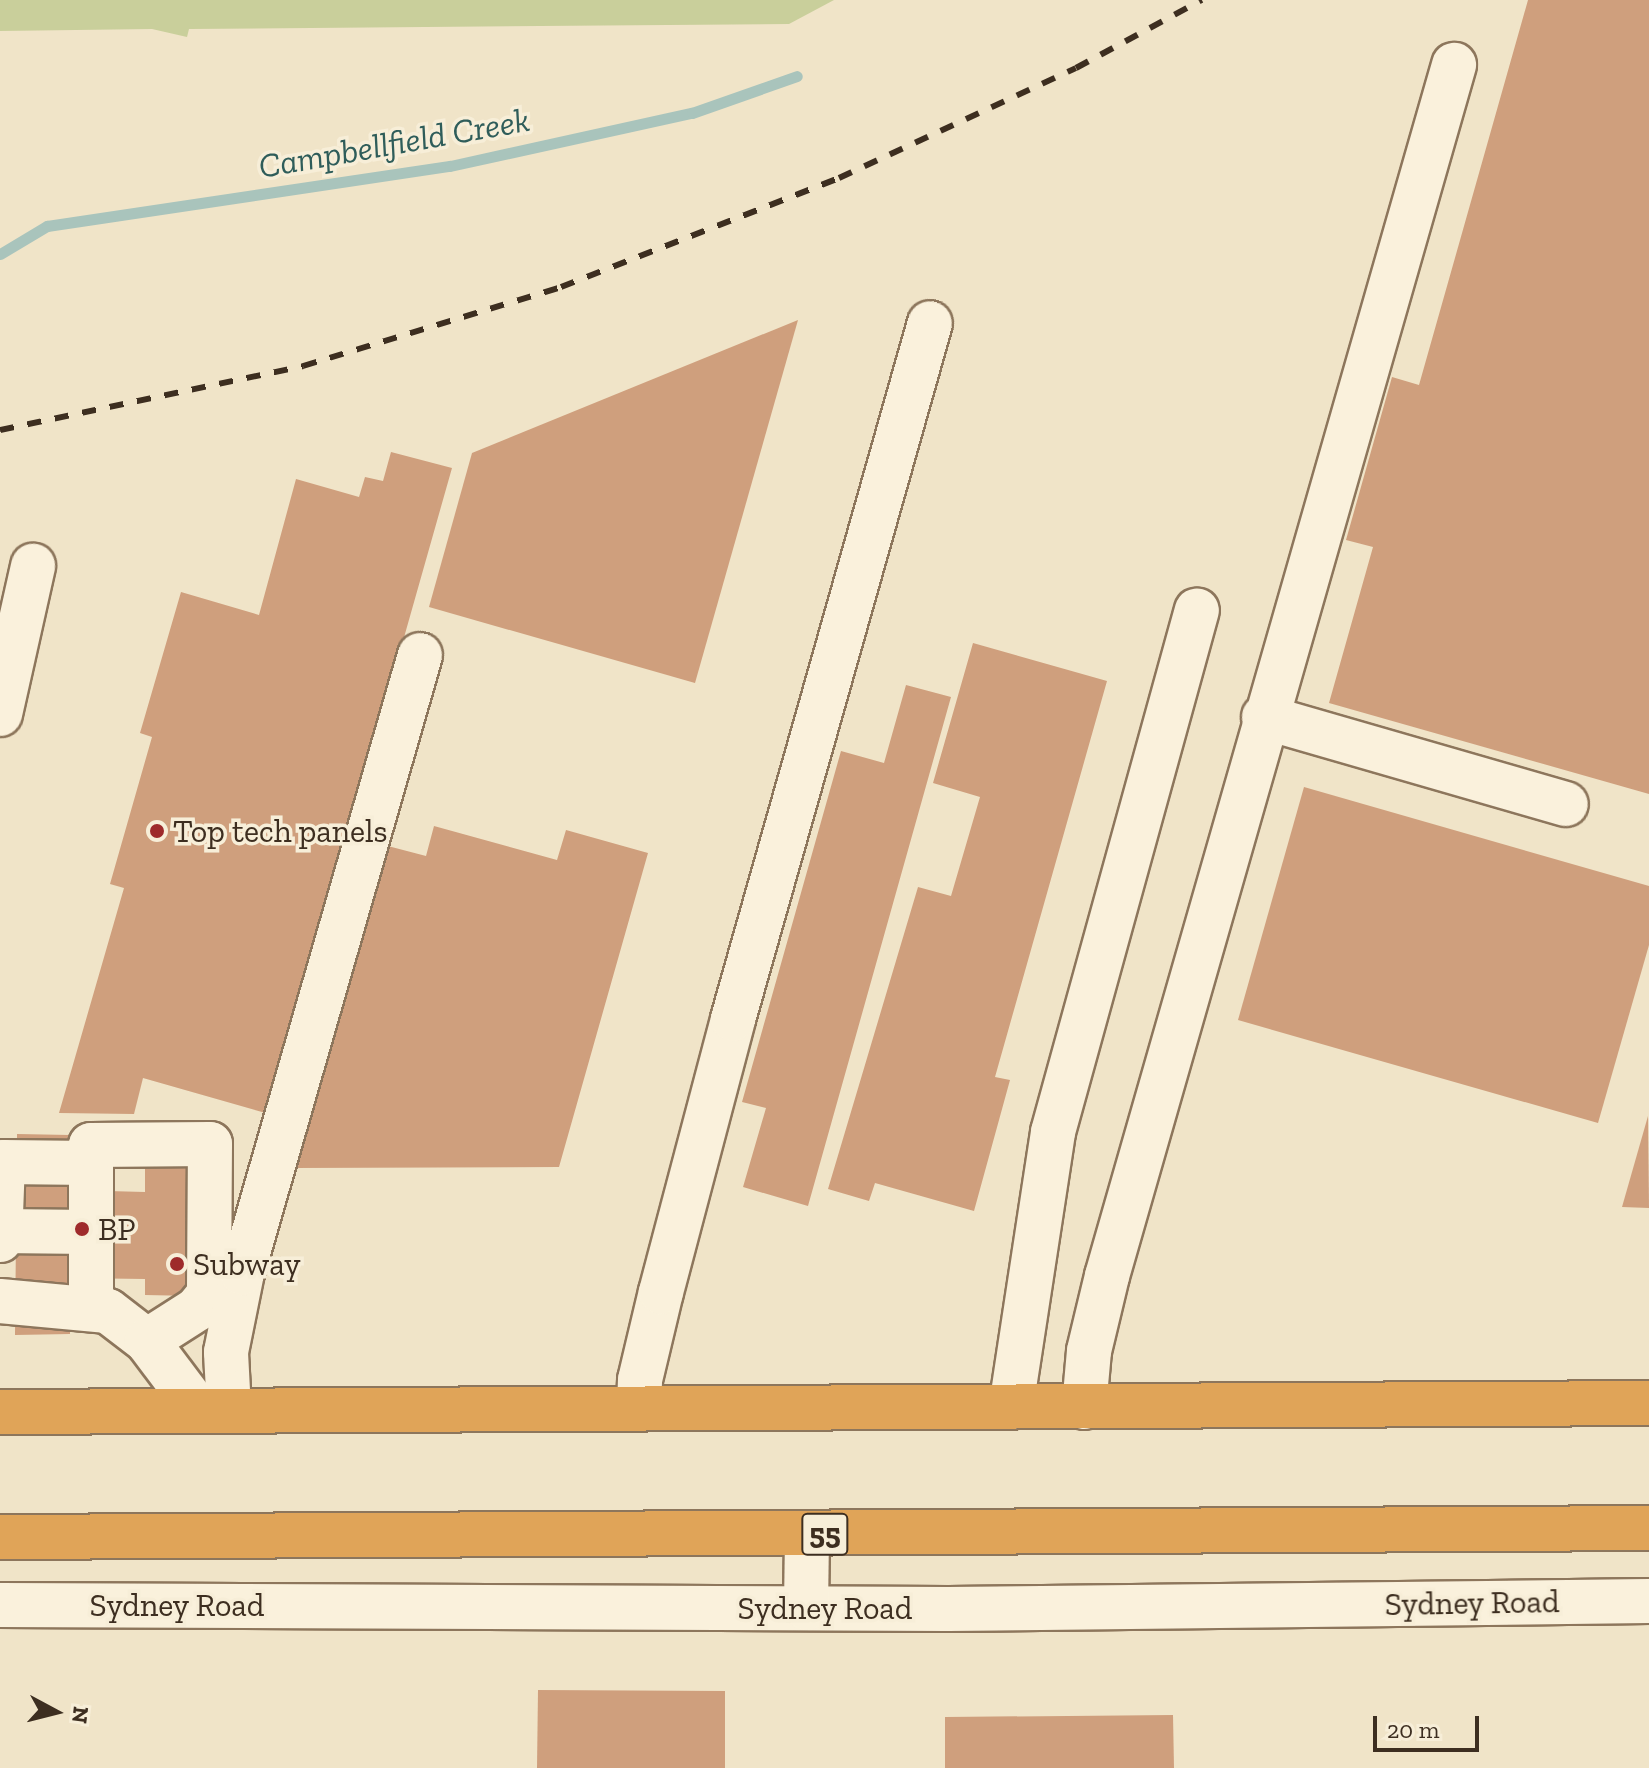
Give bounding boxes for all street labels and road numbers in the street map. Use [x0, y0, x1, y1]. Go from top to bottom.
road number: 55 [801, 1508, 849, 1560]
street label: Sydney Road [1384, 1582, 1560, 1624]
street label: Sydney Road [89, 1586, 265, 1624]
street label: Sydney Road [737, 1589, 913, 1627]

